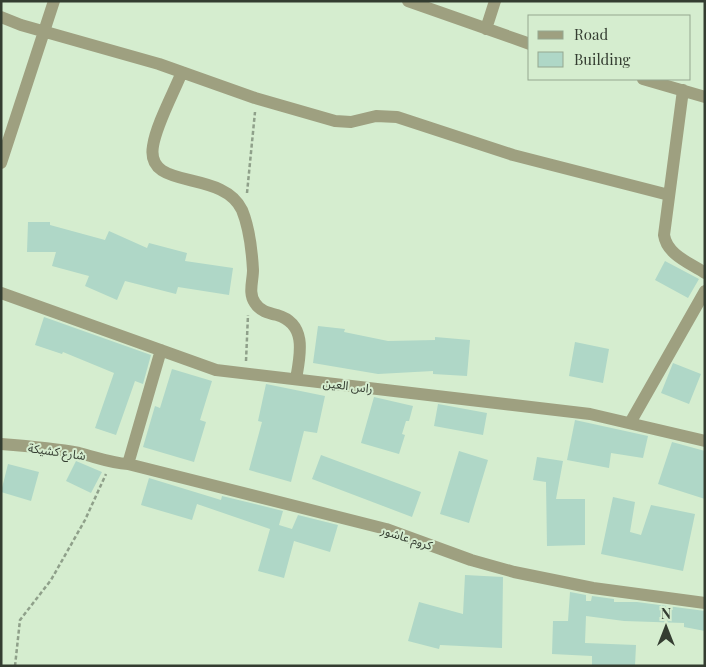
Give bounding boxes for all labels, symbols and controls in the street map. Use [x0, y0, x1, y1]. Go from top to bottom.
legend [528, 15, 691, 80]
text: Road [574, 24, 608, 44]
text: Building [574, 49, 631, 69]
street label: راس العين [322, 374, 374, 396]
street label: شارع كشيكة [27, 439, 87, 465]
street label: كروم عاشور [378, 521, 436, 555]
north arrow [641, 602, 691, 652]
text: N [661, 604, 671, 623]

